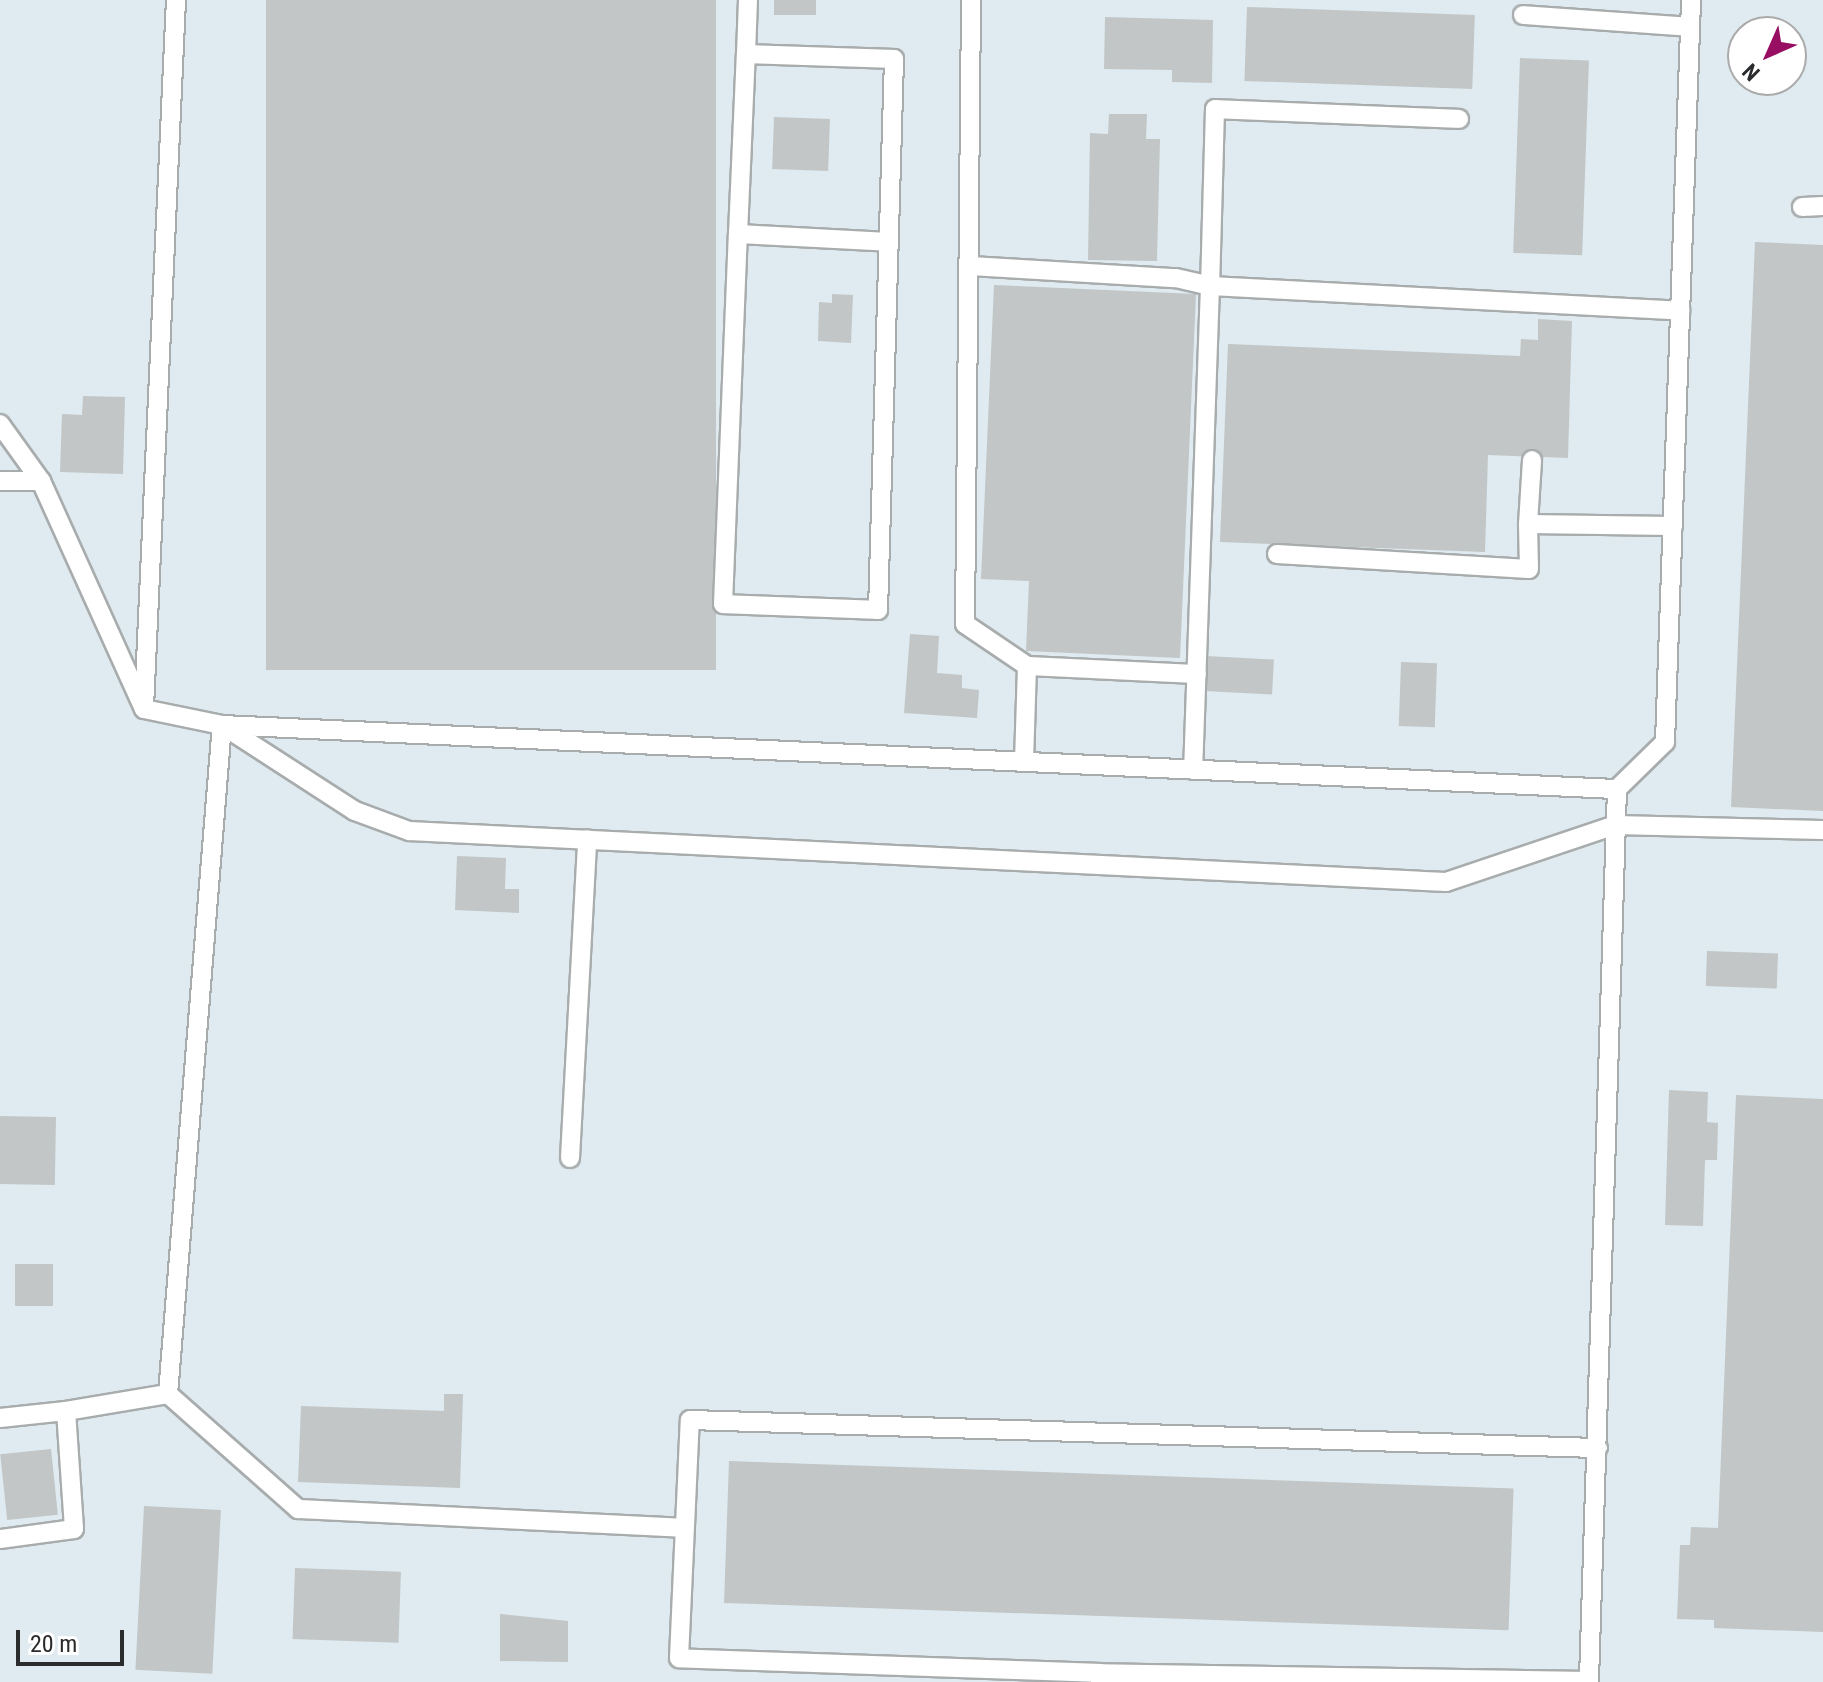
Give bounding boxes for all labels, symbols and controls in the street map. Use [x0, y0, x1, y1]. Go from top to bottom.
north arrow [1727, 16, 1807, 96]
text: N [1737, 58, 1765, 86]
scale bar [20, 1614, 128, 1664]
text: 20 m [30, 1630, 77, 1658]

